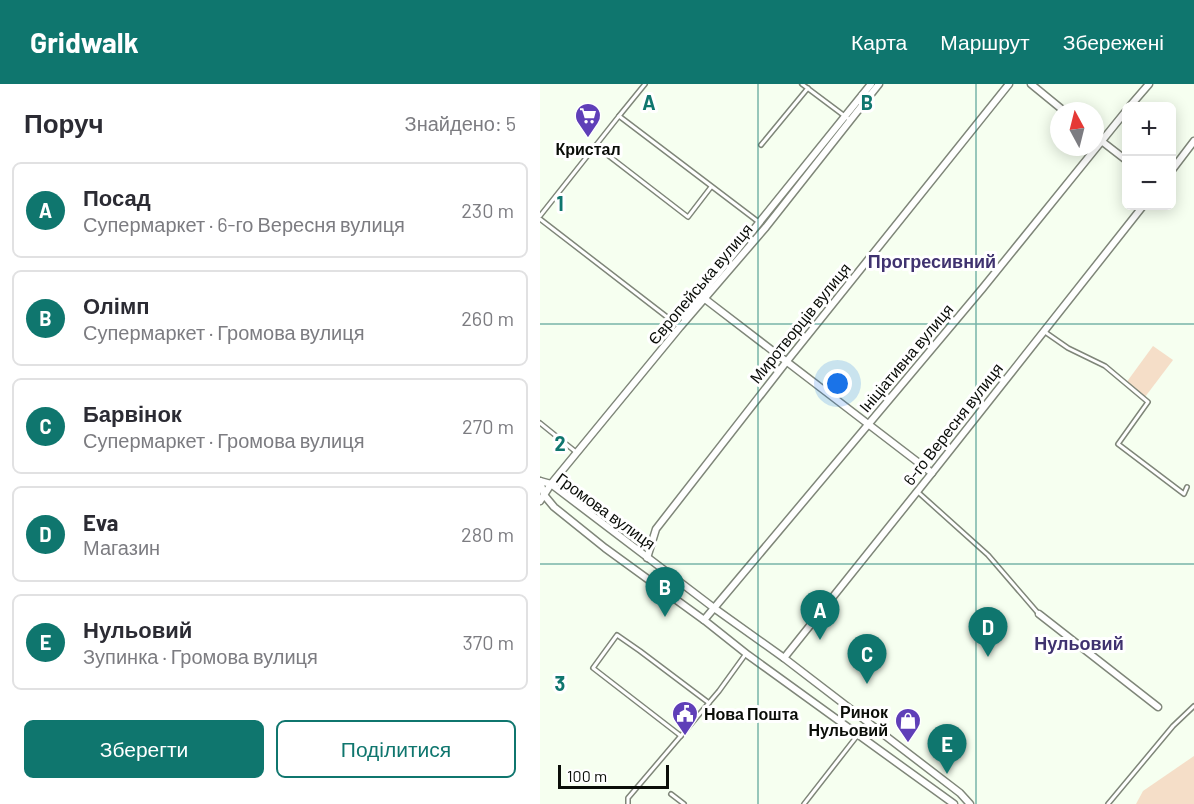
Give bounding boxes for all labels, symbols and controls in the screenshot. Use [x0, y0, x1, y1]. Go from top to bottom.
text: Gridwalk [30, 25, 139, 59]
text: Карта [851, 29, 907, 54]
text: Маршрут [940, 29, 1030, 54]
text: Збережені [1063, 29, 1164, 54]
text: A [642, 90, 656, 114]
text: B [861, 90, 873, 114]
supermarket icon: Кристал [573, 101, 603, 139]
north arrow [1050, 102, 1104, 156]
map controls [1122, 102, 1176, 210]
button: + [1122, 102, 1176, 156]
text: Поруч [24, 107, 104, 138]
text: Знайдено: 5 [405, 111, 516, 135]
place label: Кристал [555, 139, 621, 158]
button: − [1122, 156, 1176, 210]
text: Посад [83, 184, 151, 210]
text: 1 [556, 191, 564, 215]
text: A [39, 198, 52, 222]
text: 230 m [461, 198, 514, 222]
text: Супермаркет · 6-го Вересня вулиця [83, 212, 405, 236]
street label: Європейська вулиця [643, 219, 756, 348]
district label: Прогресивний [868, 250, 996, 272]
street label: Миротворців вулиця [745, 259, 854, 387]
text: Олімп [83, 292, 149, 318]
street label: Ініціативна вулиця [855, 300, 957, 416]
text: B [39, 306, 52, 330]
text: 260 m [461, 306, 514, 330]
text: Супермаркет · Громова вулиця [83, 320, 365, 344]
street label: 6-го Вересня вулиця [899, 359, 1006, 489]
your location [823, 369, 852, 398]
text: Барвінок [83, 400, 182, 426]
text: C [39, 414, 52, 438]
text: 270 m [462, 414, 514, 438]
text: Супермаркет · Громова вулиця [83, 428, 365, 452]
text: 2 [554, 431, 566, 455]
street label: Громова вулиця [553, 468, 660, 553]
text: Eva [83, 509, 118, 535]
text: D [39, 522, 52, 546]
text: 280 m [461, 522, 514, 546]
text: Магазин [83, 535, 160, 559]
pin: B [646, 568, 684, 617]
pin: A [800, 590, 840, 640]
pin: D [968, 608, 1008, 657]
text: Нульовий [83, 616, 192, 642]
text: E [40, 630, 51, 654]
text: 370 m [462, 630, 514, 654]
district label: Нульовий [1034, 632, 1124, 654]
pin: C [848, 634, 886, 684]
text: Зупинка · Громова вулиця [83, 644, 318, 668]
text: 3 [555, 671, 565, 695]
public building icon: Нова Пошта [670, 699, 700, 737]
place label: Ринок Нульовий [808, 702, 889, 739]
place label: Нова Пошта [704, 704, 798, 723]
shop icon: Ринок Нульовий [893, 706, 923, 744]
button: Зберегти [24, 720, 264, 778]
button: Поділитися [276, 720, 516, 778]
pin: E [928, 724, 966, 774]
scale bar [558, 762, 669, 790]
text: 100 m [567, 766, 607, 785]

